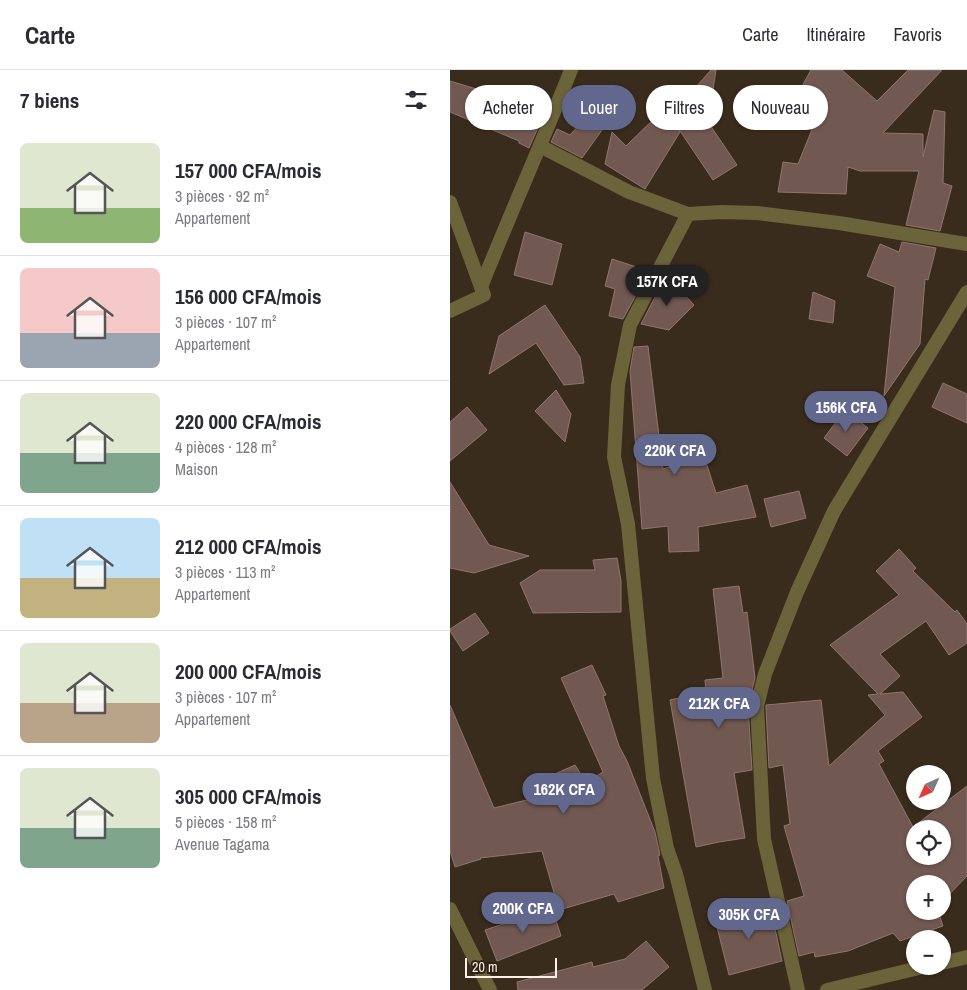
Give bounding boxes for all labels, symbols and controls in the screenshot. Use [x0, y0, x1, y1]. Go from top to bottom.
text: Carte [25, 19, 75, 51]
text: Carte [742, 22, 778, 47]
text: Itinéraire [806, 22, 866, 47]
text: Favoris [894, 22, 942, 47]
chip: Acheter [465, 85, 552, 130]
chip: Louer [562, 85, 636, 130]
chip: Filtres [646, 85, 723, 130]
chip: Nouveau [733, 85, 828, 130]
text: 7 biens [20, 86, 79, 115]
icon: filters [402, 86, 430, 114]
text: 157 000 CFA/mois [175, 156, 321, 185]
icon: home [60, 163, 120, 223]
text: 3 pièces · 92 m² [175, 185, 269, 207]
text: Appartement [175, 207, 250, 229]
pin: 157K CFA [615, 264, 719, 307]
text: 157K CFA [636, 270, 698, 292]
text: 156 000 CFA/mois [175, 282, 321, 311]
icon: home [60, 288, 120, 348]
text: 3 pièces · 107 m² [175, 311, 276, 333]
text: Appartement [175, 333, 250, 355]
pin: 156K CFA [794, 390, 898, 433]
text: 156K CFA [815, 396, 877, 418]
text: 220 000 CFA/mois [175, 407, 321, 436]
icon: home [60, 413, 120, 473]
pin: 220K CFA [623, 434, 727, 476]
text: 4 pièces · 128 m² [175, 436, 276, 458]
text: 220K CFA [644, 439, 706, 461]
text: Maison [175, 458, 218, 480]
text: 212 000 CFA/mois [175, 532, 321, 561]
icon: home [60, 538, 120, 598]
text: 3 pièces · 113 m² [175, 561, 275, 583]
text: Appartement [175, 583, 250, 605]
text: 200 000 CFA/mois [175, 657, 321, 686]
icon: home [60, 663, 120, 723]
text: 3 pièces · 107 m² [175, 686, 276, 708]
pin: 212K CFA [667, 686, 771, 729]
text: 212K CFA [688, 692, 750, 714]
text: Appartement [175, 708, 250, 730]
north arrow [906, 765, 951, 810]
map controls [906, 765, 951, 975]
pin: 162K CFA [512, 772, 616, 815]
text: 162K CFA [533, 778, 595, 800]
text: 305 000 CFA/mois [175, 782, 321, 811]
icon: home [60, 788, 120, 848]
text: 5 pièces · 158 m² [175, 811, 276, 833]
button: locate [906, 820, 951, 865]
text: Avenue Tagama [175, 833, 270, 855]
button: + [906, 875, 951, 920]
pin: 200K CFA [471, 892, 575, 934]
text: 200K CFA [492, 897, 554, 919]
pin: 305K CFA [697, 898, 801, 940]
text: 305K CFA [718, 903, 780, 925]
button: − [906, 930, 951, 975]
scale bar [465, 955, 558, 978]
text: 20 m [472, 958, 498, 976]

